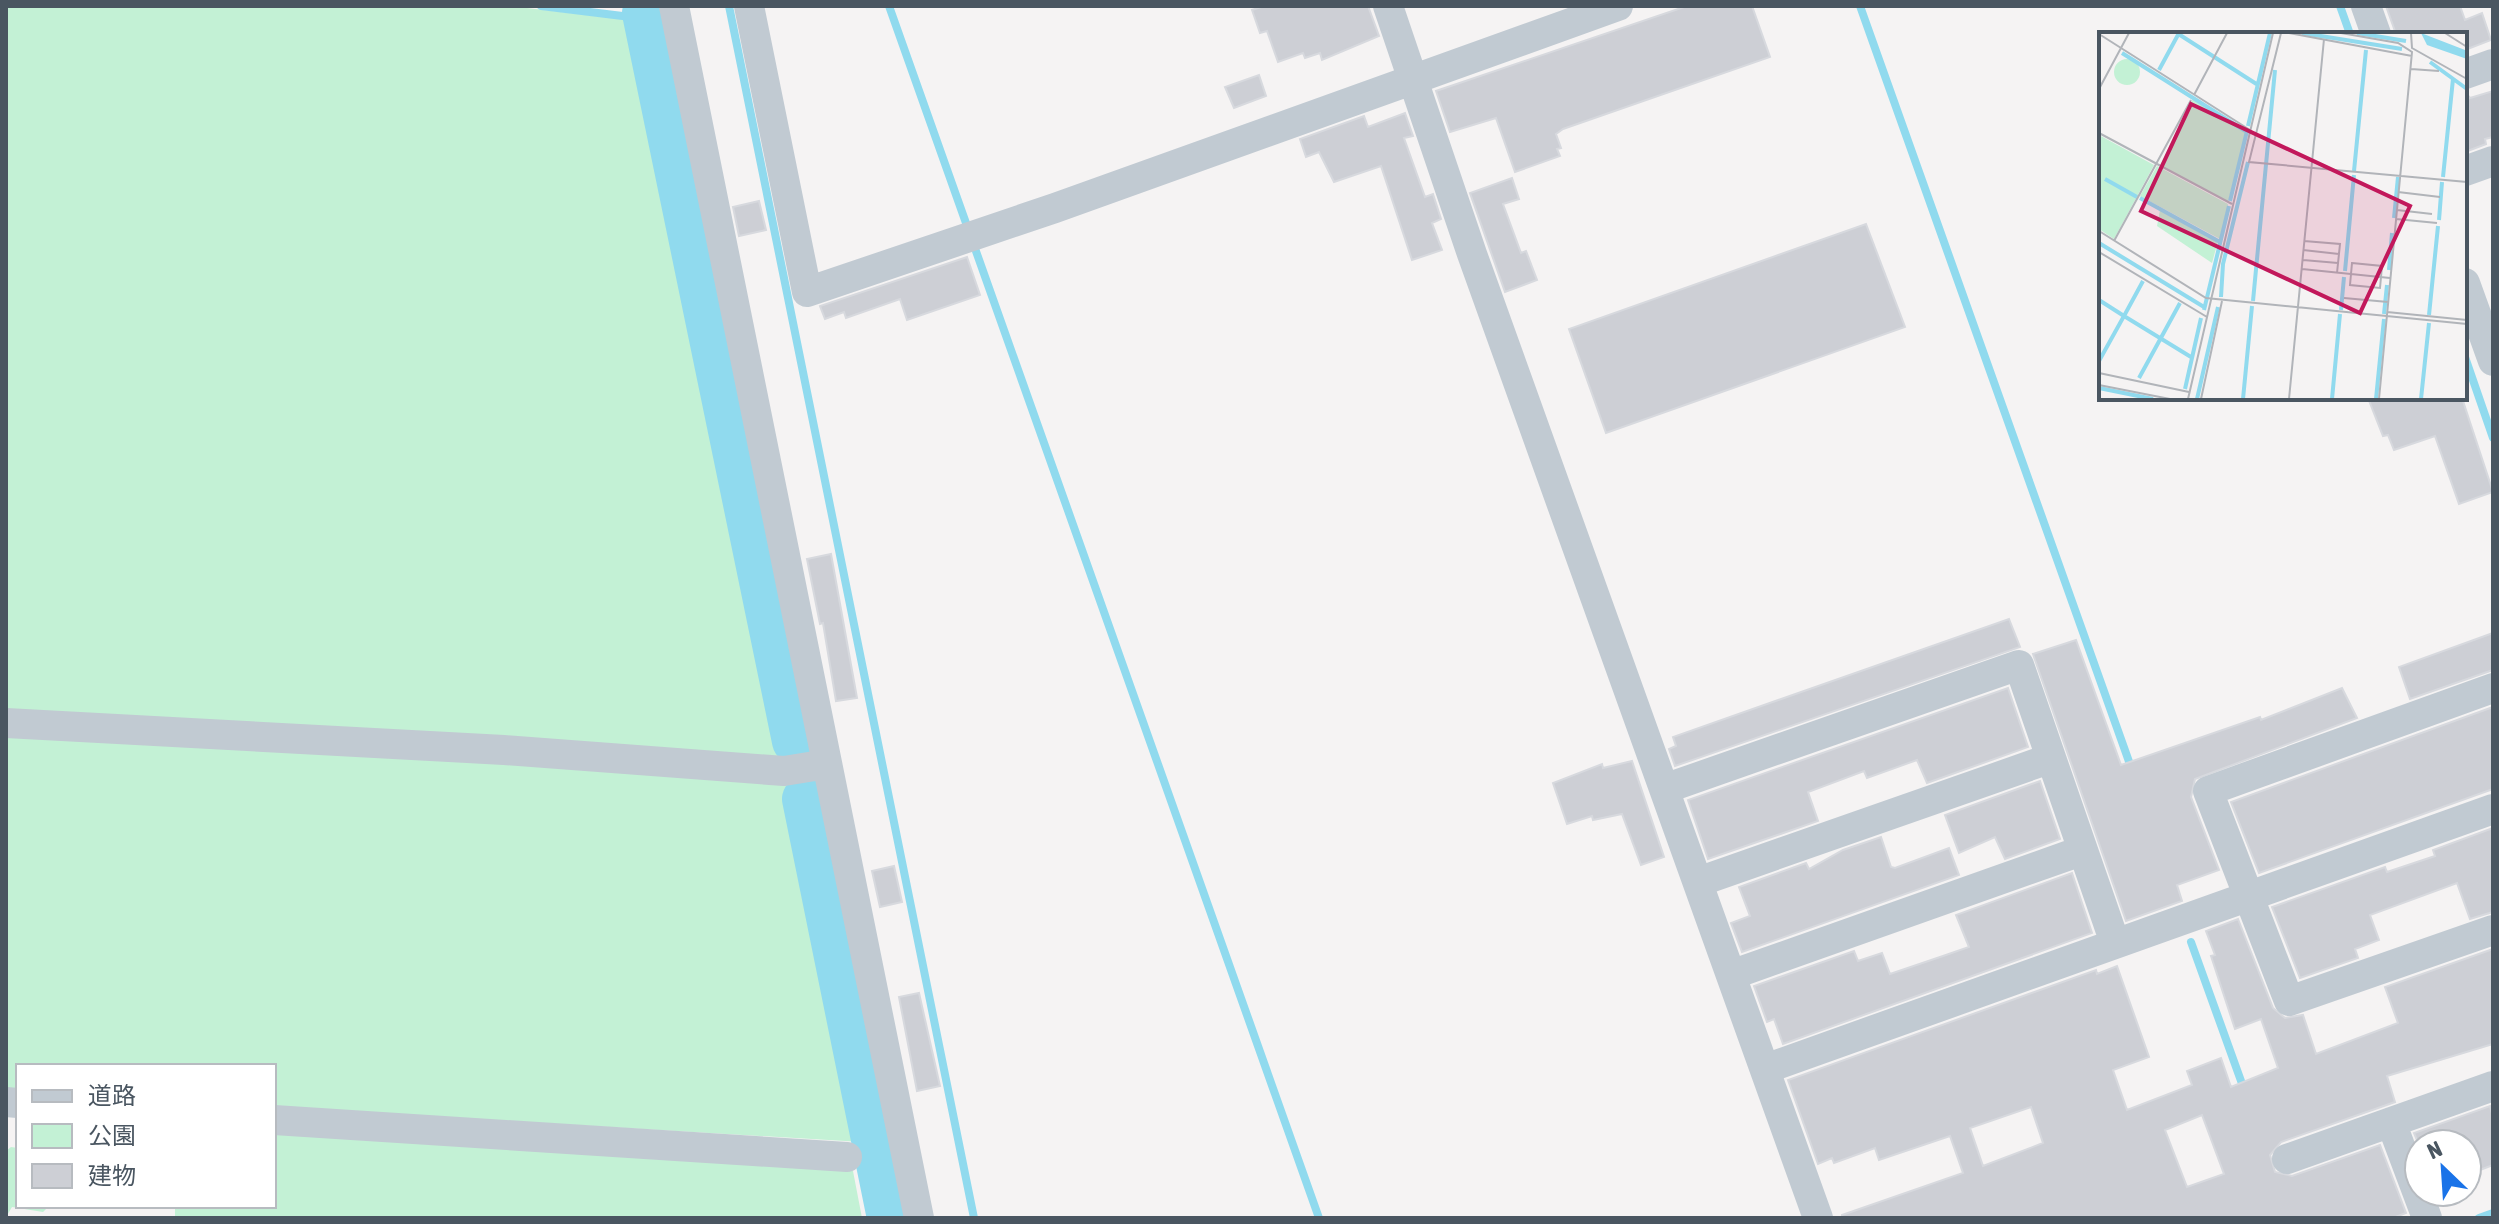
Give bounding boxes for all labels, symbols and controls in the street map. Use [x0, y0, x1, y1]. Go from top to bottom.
inset map [2099, 32, 2467, 400]
legend [16, 1064, 276, 1208]
text: 道路 [88, 1082, 136, 1109]
text: 公園 [88, 1122, 136, 1149]
north arrow [2403, 1128, 2483, 1208]
text: N [2423, 1135, 2446, 1164]
text: 建物 [88, 1162, 136, 1189]

